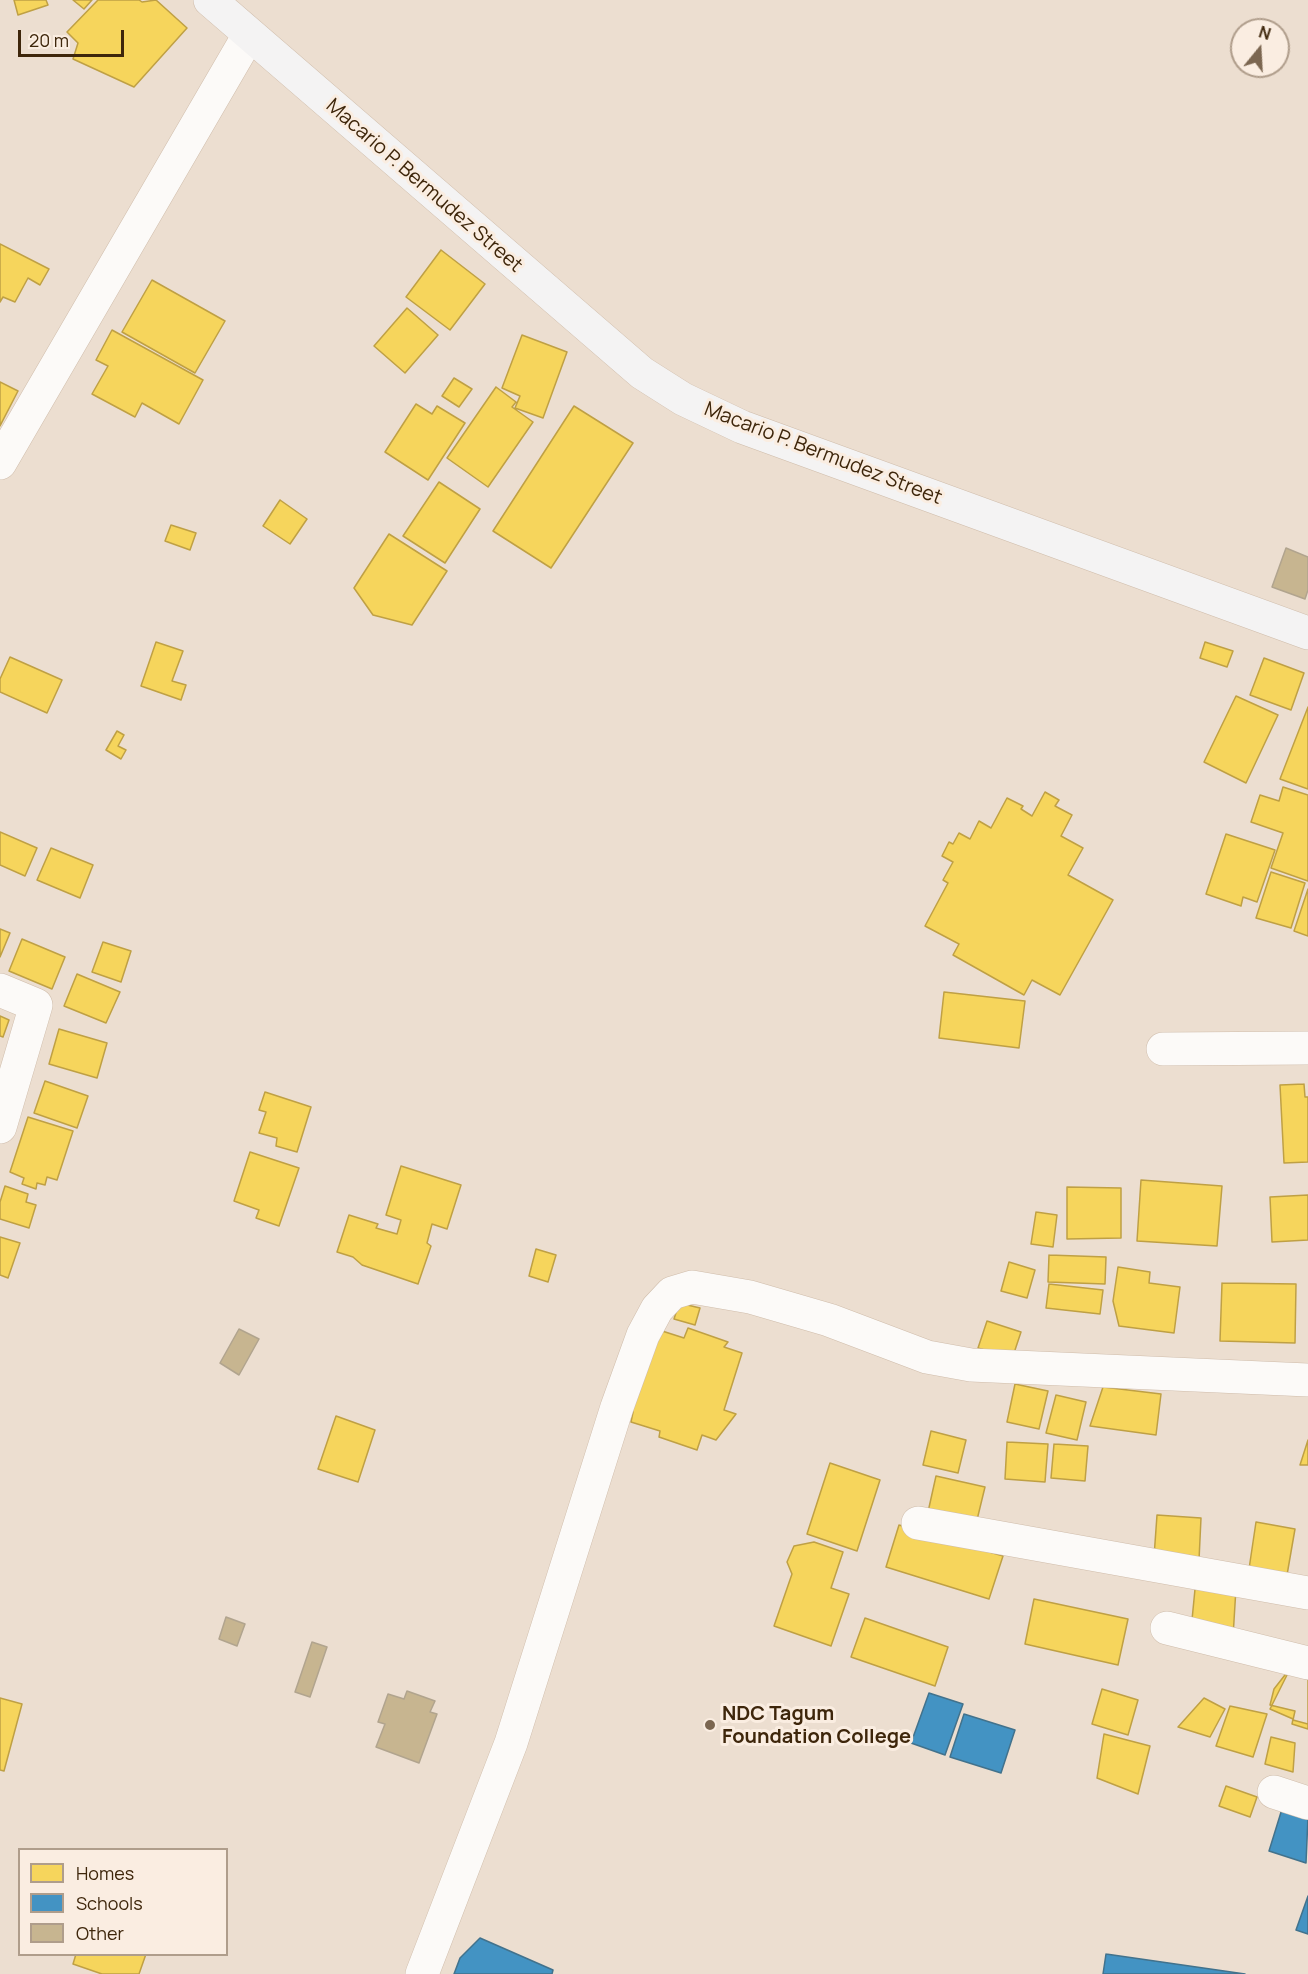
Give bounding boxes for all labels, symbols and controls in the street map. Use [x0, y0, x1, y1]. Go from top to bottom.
scale bar [21, 18, 128, 56]
north arrow [1230, 18, 1290, 78]
text: N [1256, 21, 1274, 45]
text: 20 m [29, 28, 69, 52]
street label: Macario P. Bermudez Street [321, 94, 527, 278]
street label: Macario P. Bermudez Street [701, 398, 945, 510]
place label: NDC Tagum Foundation College [722, 1702, 911, 1749]
marker: NDC Tagum Foundation College [703, 1718, 717, 1732]
legend [18, 1848, 228, 1956]
text: Homes [76, 1861, 134, 1885]
text: Schools [76, 1891, 143, 1915]
text: Other [76, 1921, 124, 1945]

